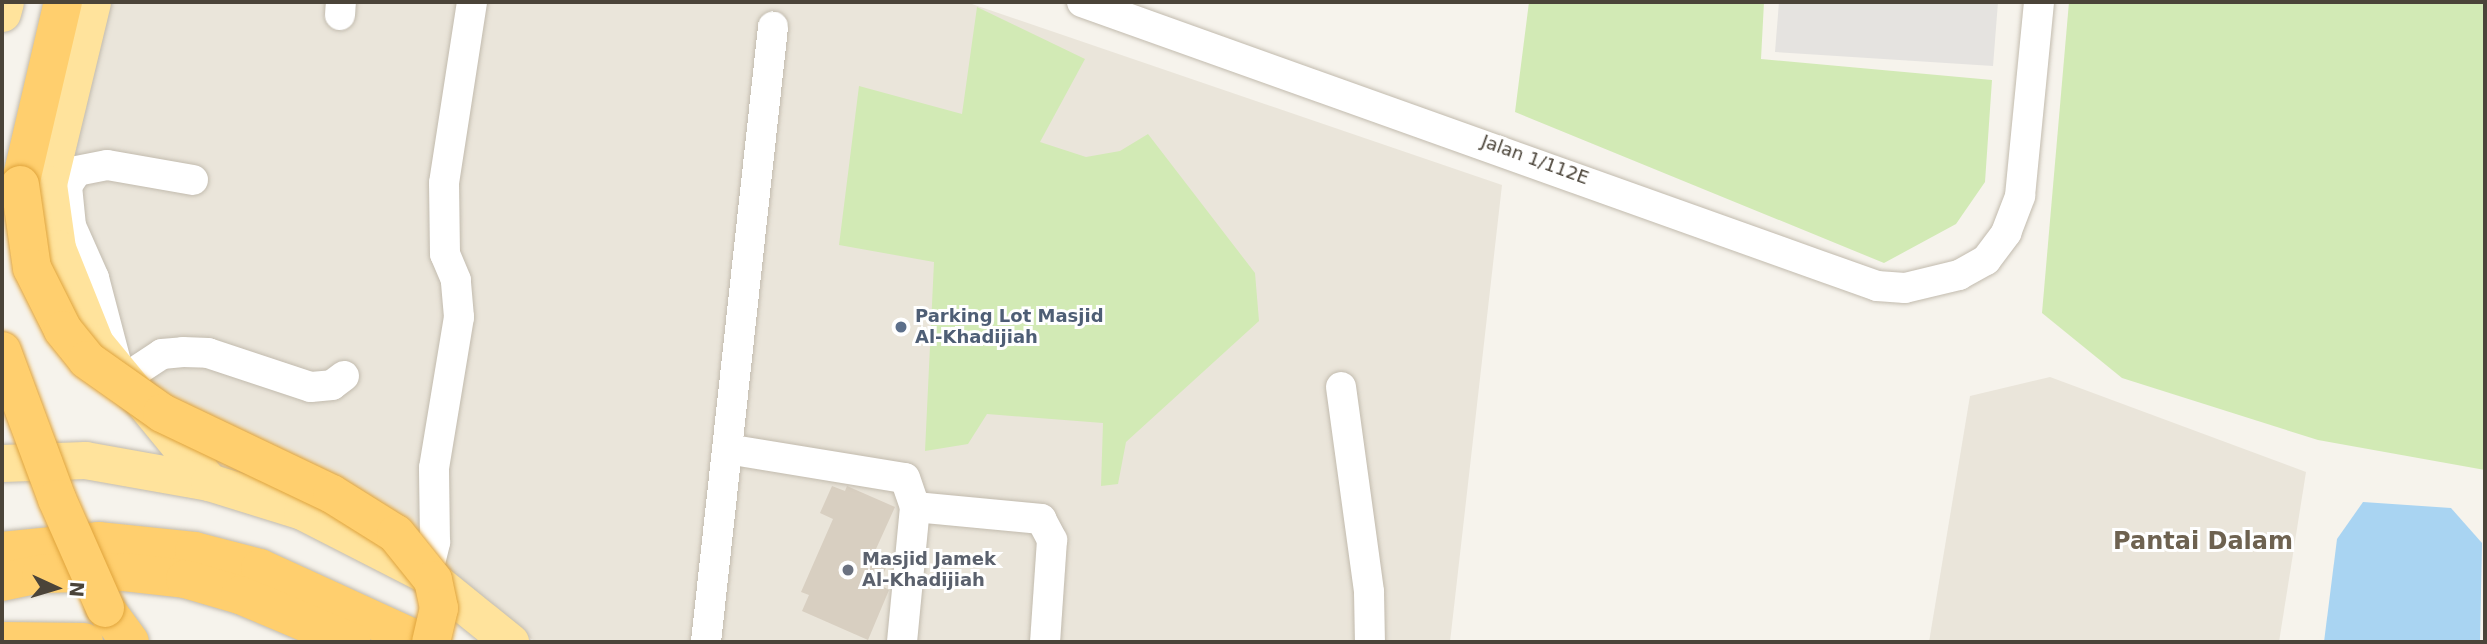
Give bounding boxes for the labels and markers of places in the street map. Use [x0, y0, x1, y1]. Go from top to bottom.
place label: Parking Lot Masjid Al-Khadijiah [915, 306, 1104, 348]
marker: Parking Lot Masjid Al-Khadijiah [893, 319, 909, 335]
place label: Masjid Jamek Al-Khadijiah [862, 549, 996, 592]
marker: Masjid Jamek Al-Khadijiah [840, 562, 856, 578]

